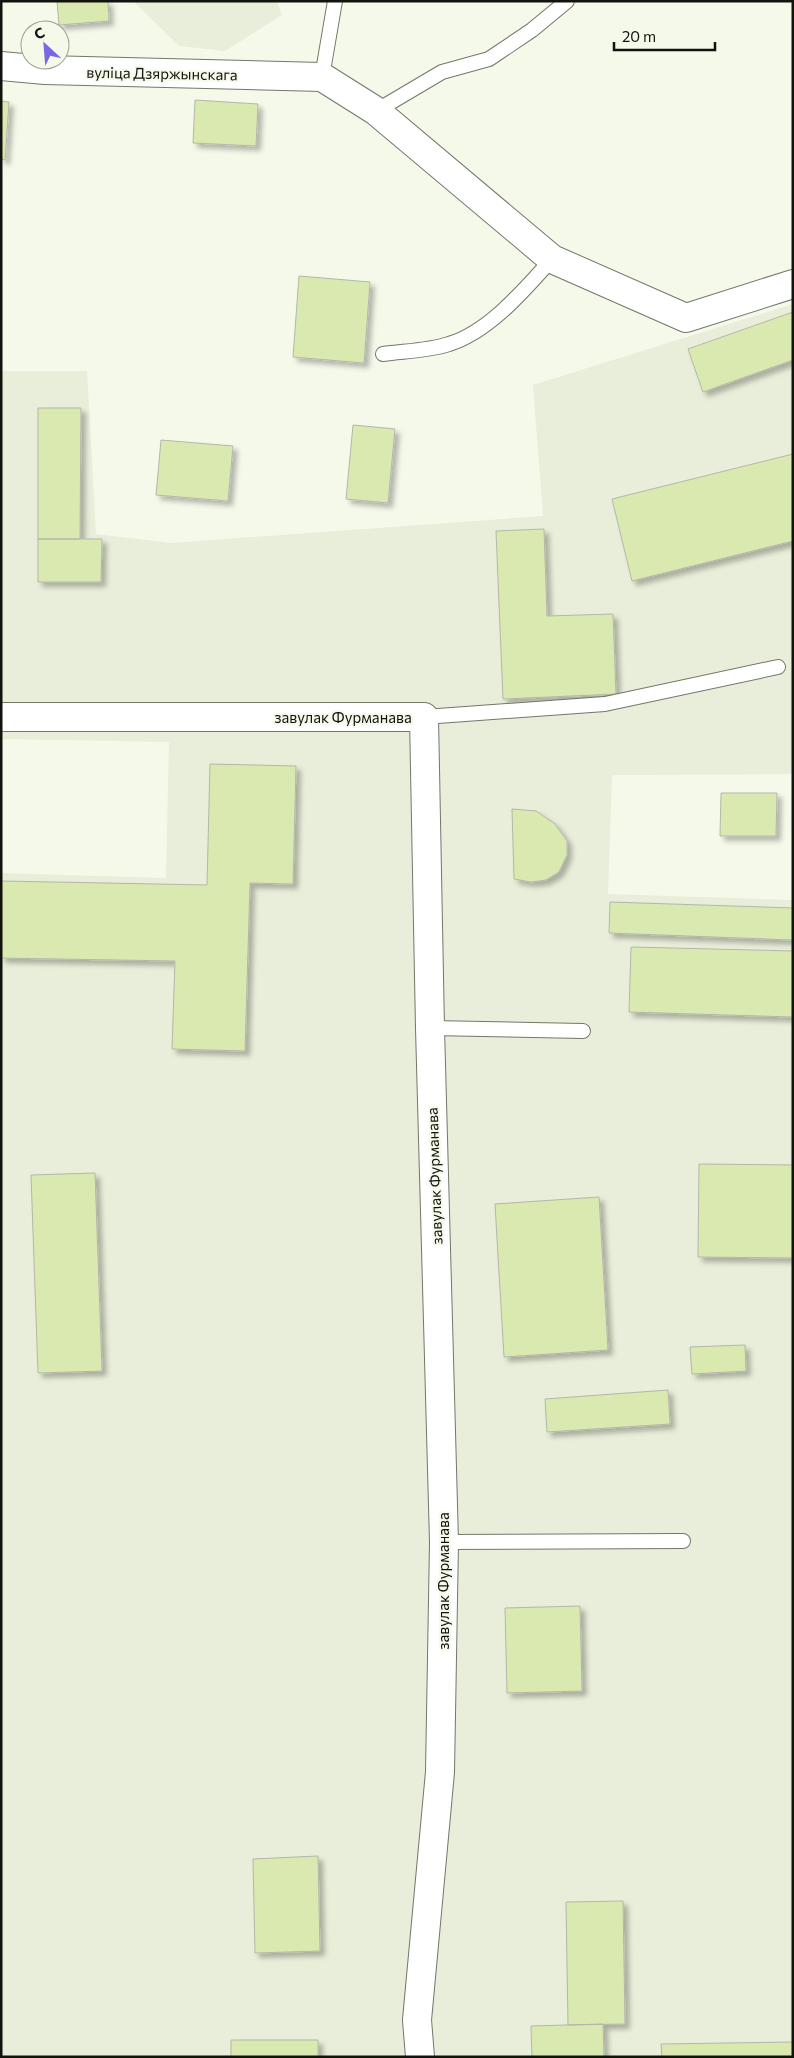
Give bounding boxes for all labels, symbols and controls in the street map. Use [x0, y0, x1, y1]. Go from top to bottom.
north arrow [20, 20, 70, 70]
scale bar [614, 20, 715, 52]
text: С [31, 23, 47, 43]
text: 20 m [622, 27, 656, 45]
street label: вуліца Дзяржынскага [86, 63, 238, 83]
street label: завулак Фурманава [274, 708, 412, 726]
street label: завулак Фурманава [423, 1107, 445, 1245]
street label: завулак Фурманава [434, 1512, 452, 1650]

